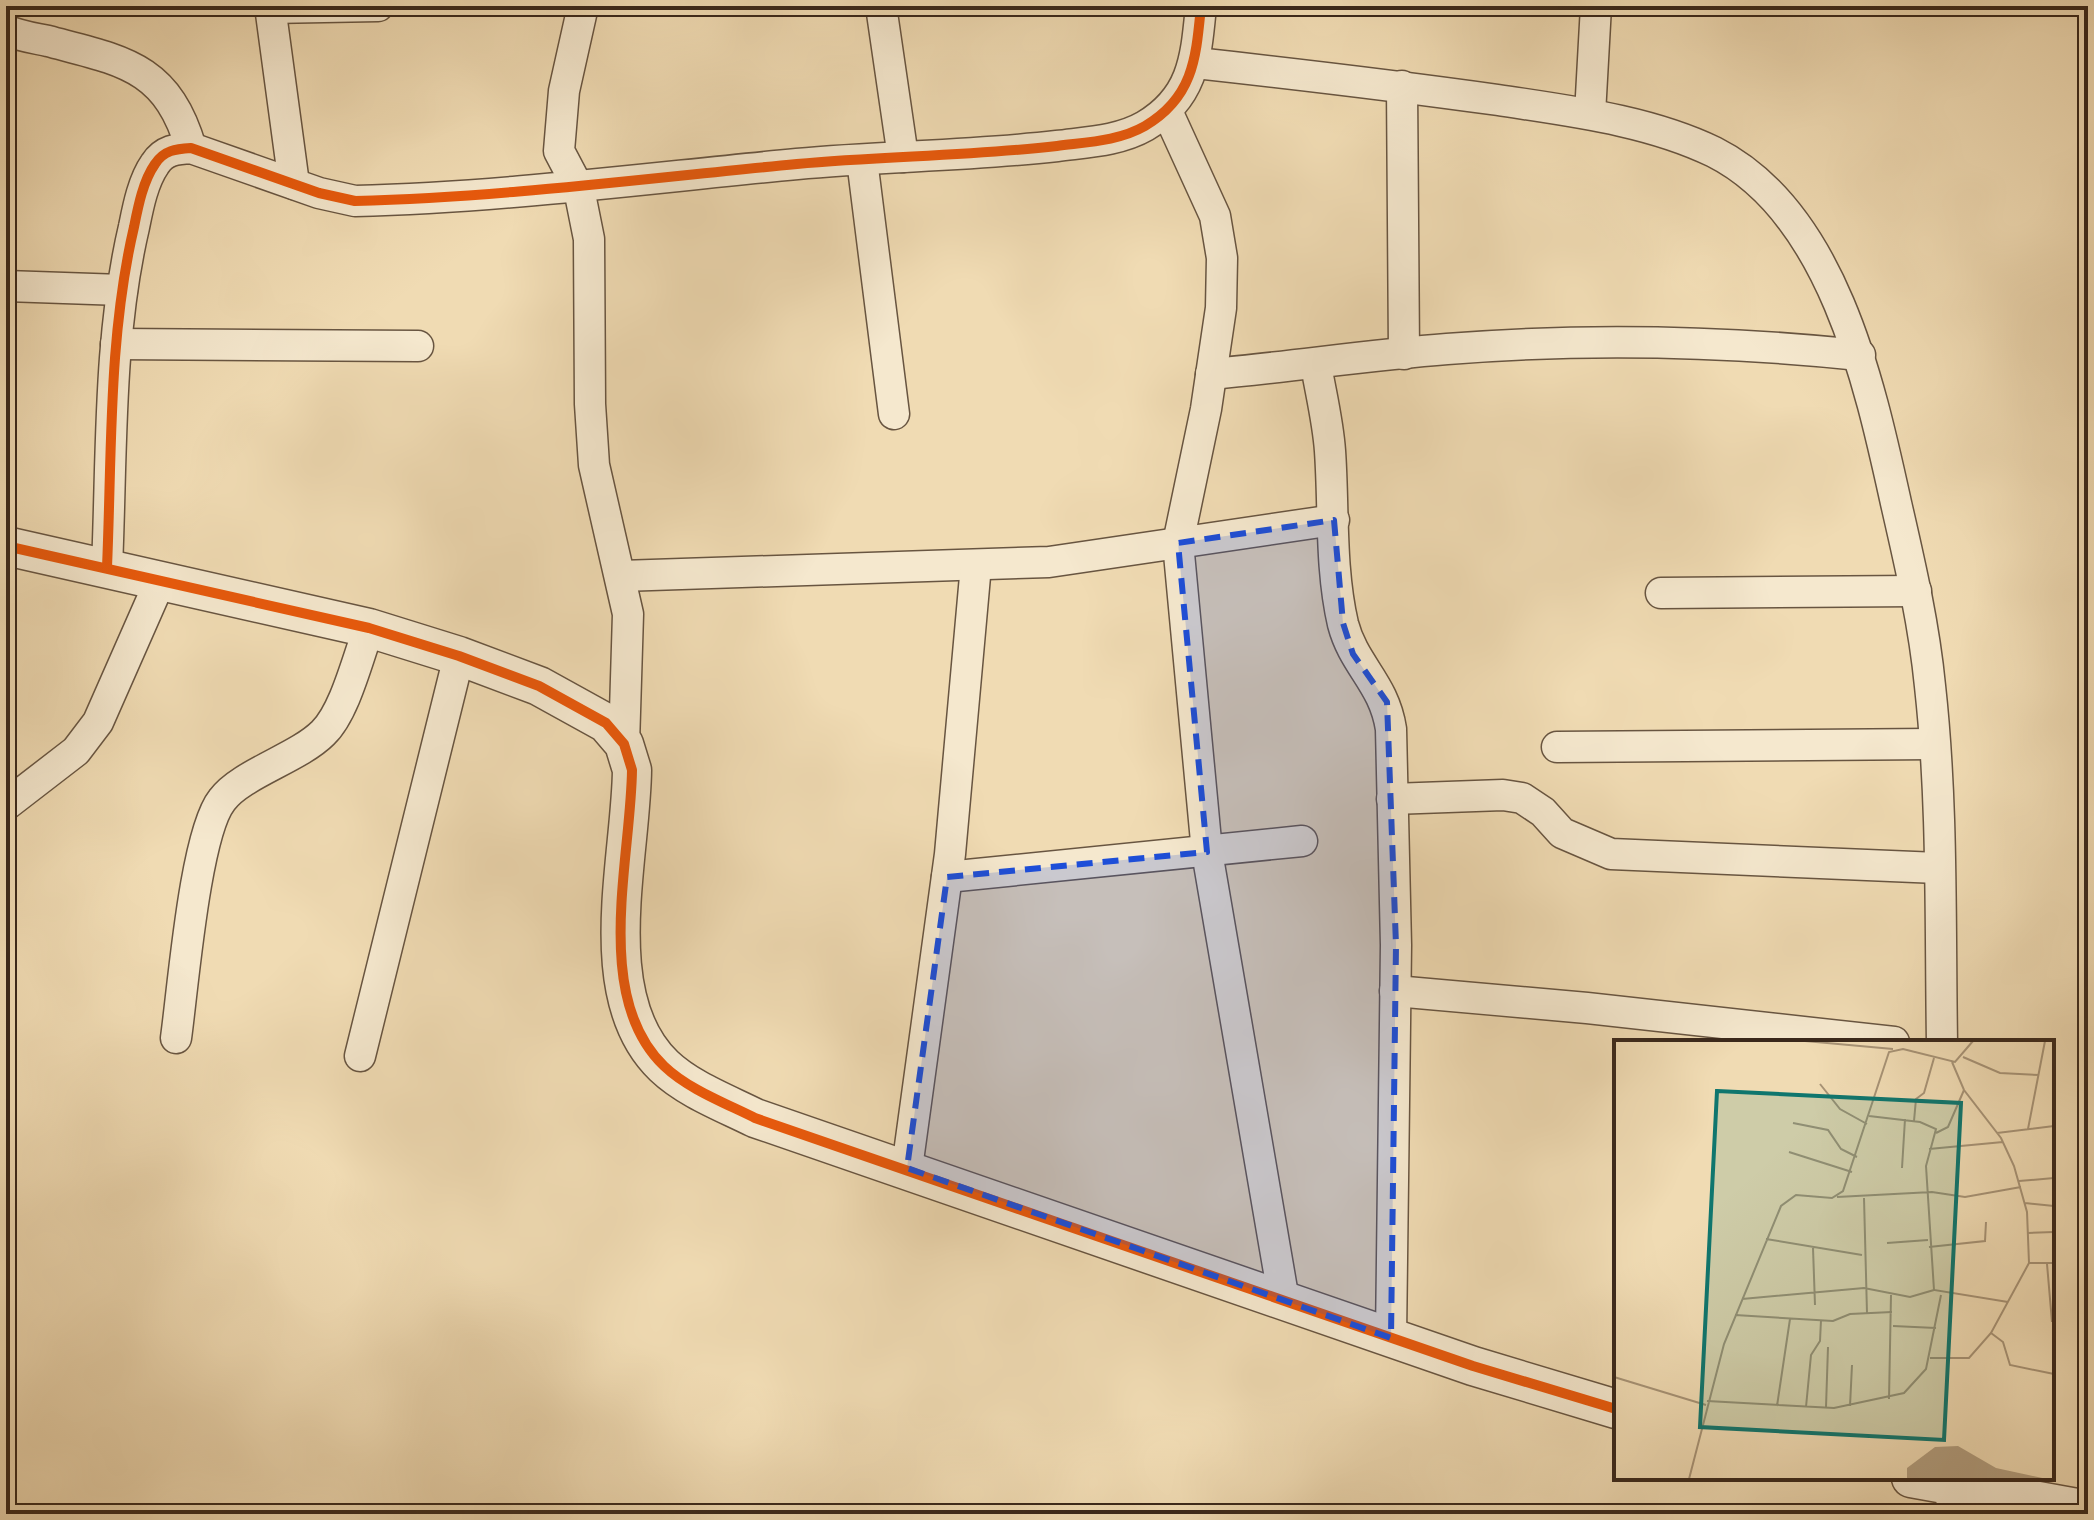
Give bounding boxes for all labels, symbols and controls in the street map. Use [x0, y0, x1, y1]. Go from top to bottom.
inset map [1614, 1040, 2054, 1480]

